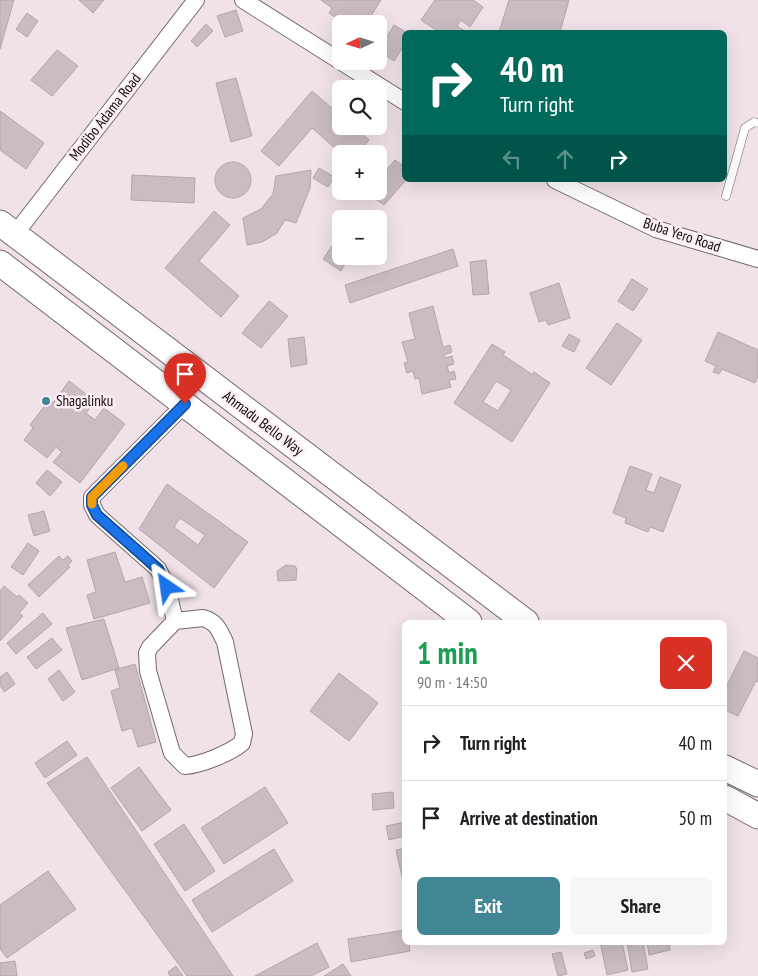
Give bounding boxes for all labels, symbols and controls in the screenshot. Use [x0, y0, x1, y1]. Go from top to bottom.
north arrow [332, 15, 388, 70]
map controls [332, 15, 387, 265]
text: 40 m [500, 46, 564, 92]
icon: right [417, 50, 482, 115]
street label: Modibo Adama Road [65, 69, 145, 164]
button: search [332, 80, 387, 135]
text: Turn right [500, 90, 574, 118]
button: + [332, 145, 387, 200]
icon: left [498, 145, 526, 173]
icon: ahead [551, 145, 579, 173]
icon: right [604, 145, 632, 173]
button: − [332, 210, 387, 265]
street label: Buba Yero Road [641, 213, 723, 256]
pin [164, 353, 206, 404]
icon: arrive [171, 360, 199, 388]
street label: Ahmadu Bello Way [219, 386, 308, 459]
place label: Shagalinku [56, 391, 113, 410]
marker: Shagalinku [40, 395, 52, 407]
position arrow [140, 560, 192, 612]
text: 1 min [417, 633, 478, 672]
button: close [660, 637, 712, 689]
text: 90 m · 14:50 [417, 672, 488, 692]
icon: right [417, 729, 445, 757]
text: Turn right [460, 731, 526, 755]
text: 40 m [679, 731, 712, 755]
icon: arrive [417, 804, 445, 832]
text: Arrive at destination [460, 806, 598, 830]
text: 50 m [679, 806, 712, 830]
button: Exit [417, 877, 560, 935]
button: Share [570, 877, 712, 935]

